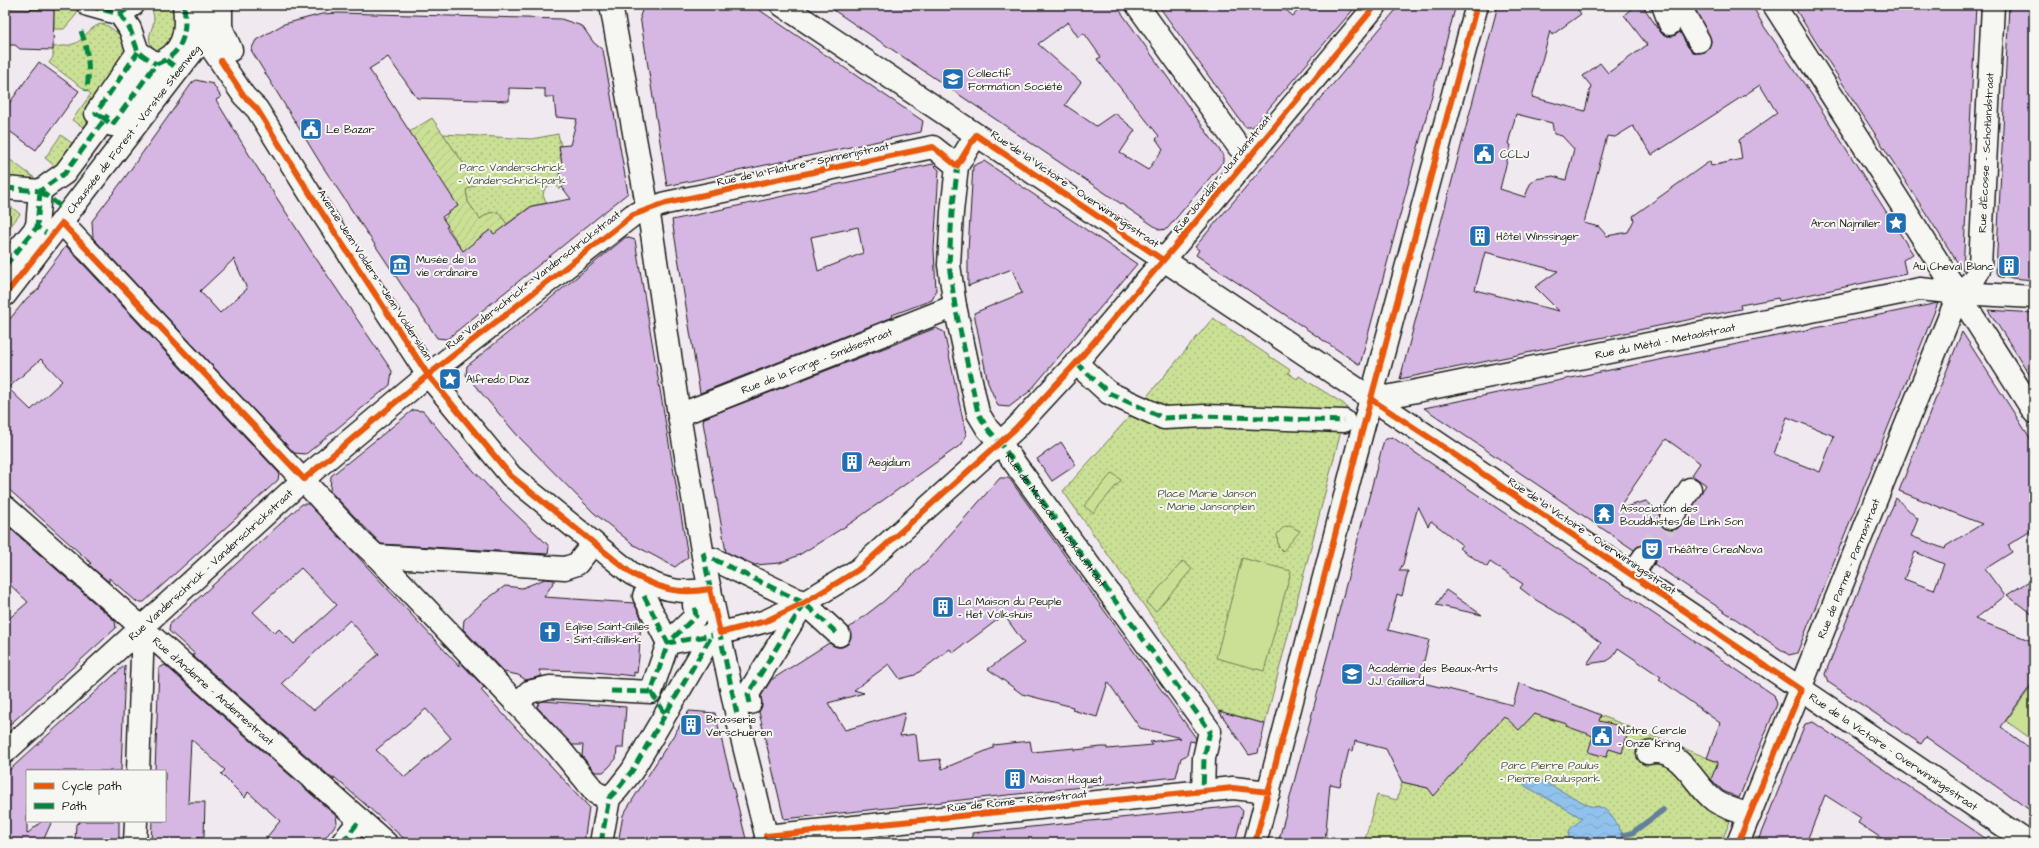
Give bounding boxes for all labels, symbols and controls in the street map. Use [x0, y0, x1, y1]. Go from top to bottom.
street label: Chaussée de Forest - Vorstse Steenweg [63, 40, 204, 217]
school or university icon: Collectif Formation Société [940, 66, 966, 92]
place label: Collectif Formation Société [968, 66, 1063, 94]
street label: Rue d'Écosse - Schotlandstraat [1974, 72, 1997, 233]
street label: Rue Jourdan - Jourdanstraat [1169, 111, 1275, 236]
public building icon: Le Bazar [298, 116, 324, 142]
place label: Le Bazar [326, 122, 375, 137]
street label: Rue de la Victoire - Overwinningsstraat [987, 127, 1163, 252]
street label: Rue de la Filature - Spinnerijstraat [716, 138, 891, 190]
public building icon: CCLJ [1471, 141, 1497, 167]
place label: CCLJ [1500, 147, 1529, 162]
park label: Parc Vanderschrick - Vanderschrickpark [458, 160, 566, 188]
street label: Avenue Jean Volders - Jean Volderslaan [314, 186, 436, 364]
street label: Rue Vanderschrick - Vanderschrickstraat [443, 207, 624, 353]
place icon: Aron Najmiller [1883, 210, 1909, 236]
place label: Aron Najmiller [1811, 216, 1880, 231]
building icon: Hôtel Winssinger [1467, 223, 1493, 249]
place label: Hôtel Winssinger [1496, 229, 1579, 245]
museum icon: Musée de la vie ordinaire [387, 252, 413, 278]
place label: Musée de la vie ordinaire [416, 252, 478, 280]
building icon: Au Cheval Blanc [1996, 253, 2022, 279]
place label: Au Cheval Blanc [1913, 259, 1994, 274]
street label: Rue du Métal - Metaalstraat [1594, 319, 1737, 362]
street label: Rue de la Forge - Smidsestraat [739, 324, 895, 397]
place icon: Alfredo Diaz [437, 366, 463, 392]
place label: Alfredo Diaz [466, 372, 530, 387]
building icon: Aegidium [839, 449, 865, 475]
street label: Rue de Moscou - Moskoustraat [1002, 450, 1110, 590]
place label: Aegidium [868, 455, 910, 471]
street label: Rue de la Victoire - Overwinningsstraat [1504, 474, 1680, 599]
street label: Rue Vanderschrick - Vanderschrickstraat [125, 485, 296, 644]
park label: Place Marie Janson - Marie Jansonplein [1158, 486, 1257, 514]
street label: Rue de Parme - Parmastraat [1813, 496, 1883, 641]
temple icon: Association des Bouddhistes de Linh Son [1591, 501, 1617, 527]
place label: Association des Bouddhistes de Linh Son [1620, 501, 1744, 529]
theatre icon: Théâtre CreaNova [1639, 536, 1665, 562]
place label: Théâtre CreaNova [1668, 542, 1763, 557]
building icon: La Maison du Peuple - Het Volkshuis [930, 594, 956, 620]
place label: La Maison du Peuple - Het Volkshuis [958, 594, 1062, 622]
church icon: Église Saint-Gilles - Sint-Gilliskerk [537, 619, 563, 645]
place label: Église Saint-Gilles - Sint-Gilliskerk [566, 619, 650, 647]
street label: Rue d'Andenne - Andennestraat [150, 633, 278, 749]
school or university icon: Académie des Beaux-Arts J.J. Gailliard [1339, 661, 1365, 687]
place label: Académie des Beaux-Arts J.J. Gailliard [1368, 661, 1498, 689]
street label: Rue de la Victoire - Overwinningsstraat [1806, 689, 1981, 814]
building icon: Brasserie Verschueren [678, 712, 704, 738]
place label: Brasserie Verschueren [706, 712, 772, 740]
public building icon: Notre Cercle - Onze Kring [1589, 723, 1615, 749]
place label: Notre Cercle - Onze Kring [1618, 723, 1686, 752]
park label: Parc Pierre Paulus - Pierre Pauluspark [1500, 758, 1601, 786]
building icon: Maison Hoguet [1002, 766, 1028, 792]
legend [26, 770, 166, 822]
place label: Maison Hoguet [1030, 772, 1103, 788]
text: Cycle path [62, 778, 121, 796]
street label: Rue de Rome - Romestraat [946, 786, 1088, 816]
text: Path [62, 798, 87, 815]

